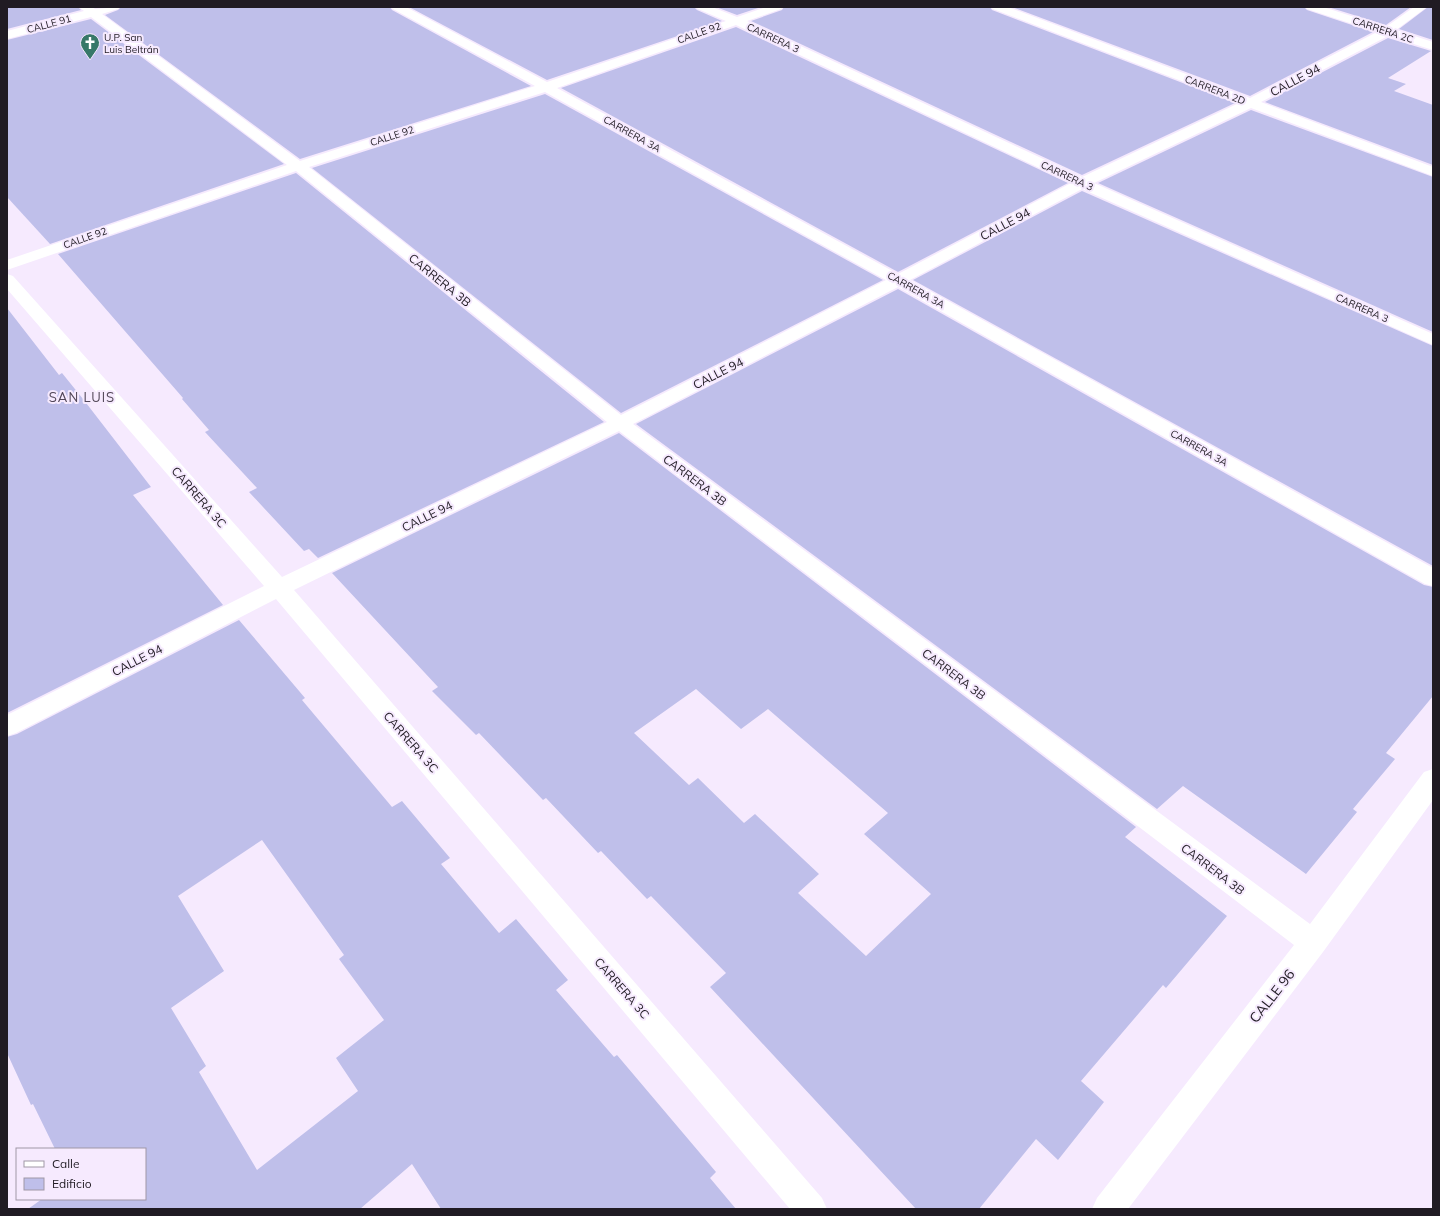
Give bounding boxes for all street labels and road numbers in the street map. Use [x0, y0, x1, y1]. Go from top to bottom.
street label: CALLE 91 [25, 12, 73, 36]
street label: CARRERA 2C [1351, 14, 1415, 46]
street label: CALLE 92 [675, 19, 723, 47]
street label: CARRERA 3 [745, 20, 801, 56]
street label: CALLE 94 [1267, 61, 1323, 99]
street label: CARRERA 2D [1183, 72, 1247, 108]
street label: CARRERA 3A [601, 113, 664, 155]
street label: CALLE 92 [368, 123, 416, 149]
street label: CARRERA 3 [1039, 158, 1095, 194]
street label: CALLE 94 [977, 205, 1033, 243]
street label: CALLE 92 [61, 224, 109, 252]
street label: CARRERA 3B [406, 250, 474, 310]
street label: CARRERA 3A [885, 269, 948, 311]
street label: CARRERA 3 [1334, 291, 1390, 325]
street label: CALLE 94 [690, 354, 746, 392]
street label: CARRERA 3A [1168, 427, 1231, 469]
street label: CARRERA 3B [660, 451, 730, 509]
street label: CARRERA 3C [168, 463, 230, 531]
street label: CALLE 94 [399, 497, 455, 535]
street label: CALLE 94 [109, 641, 165, 679]
street label: CARRERA 3B [919, 645, 989, 703]
street label: CARRERA 3C [380, 708, 442, 776]
street label: CARRERA 3B [1178, 840, 1248, 898]
street label: CARRERA 3C [591, 954, 653, 1022]
street label: CALLE 96 [1245, 965, 1299, 1027]

